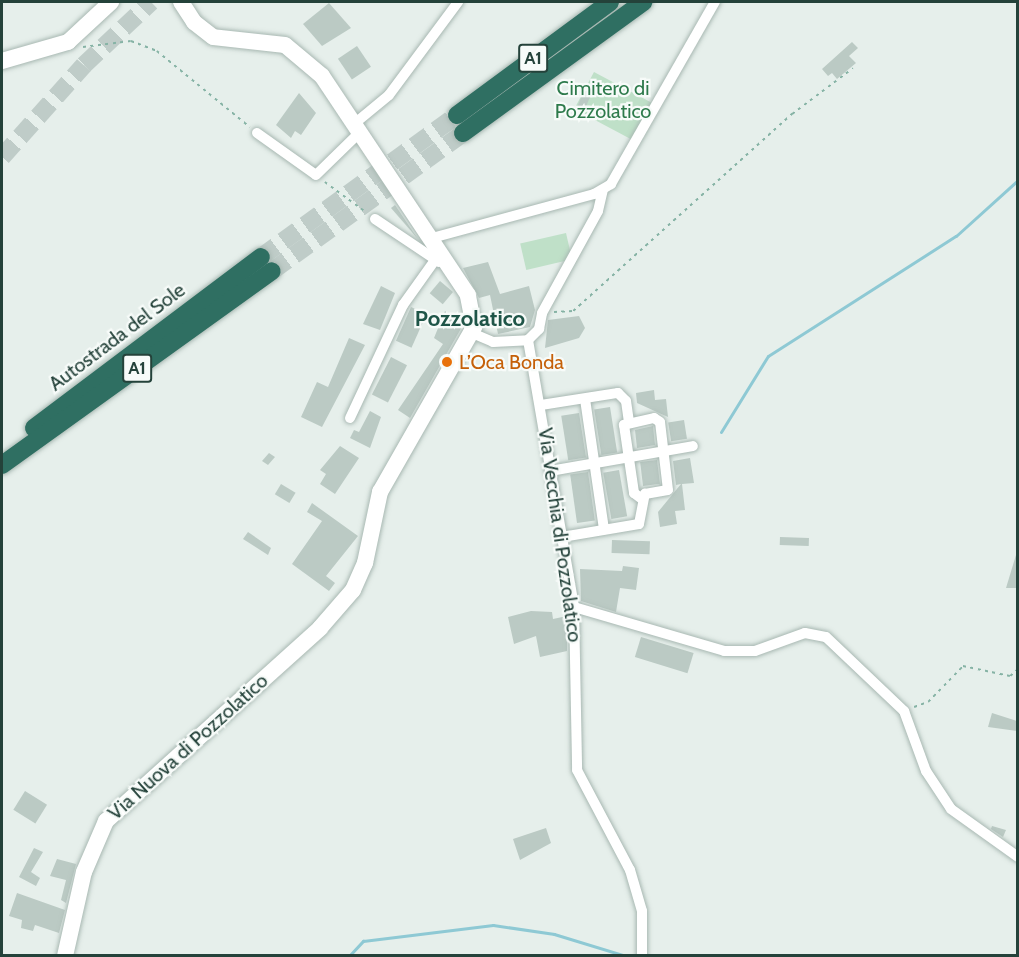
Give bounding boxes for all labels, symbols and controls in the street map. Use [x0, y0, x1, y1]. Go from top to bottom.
road number: A1 [518, 43, 548, 73]
park label: Cimitero di Pozzolatico [555, 77, 651, 124]
street label: Autostrada del Sole [44, 278, 190, 396]
district label: Pozzolatico [415, 306, 525, 332]
place label: L’Oca Bonda [459, 350, 564, 374]
road number: A1 [122, 353, 152, 383]
marker: L’Oca Bonda [440, 355, 454, 369]
street label: Via Vecchia di Pozzolatico [533, 426, 587, 644]
street label: Via Nuova di Pozzolatico [103, 669, 273, 825]

